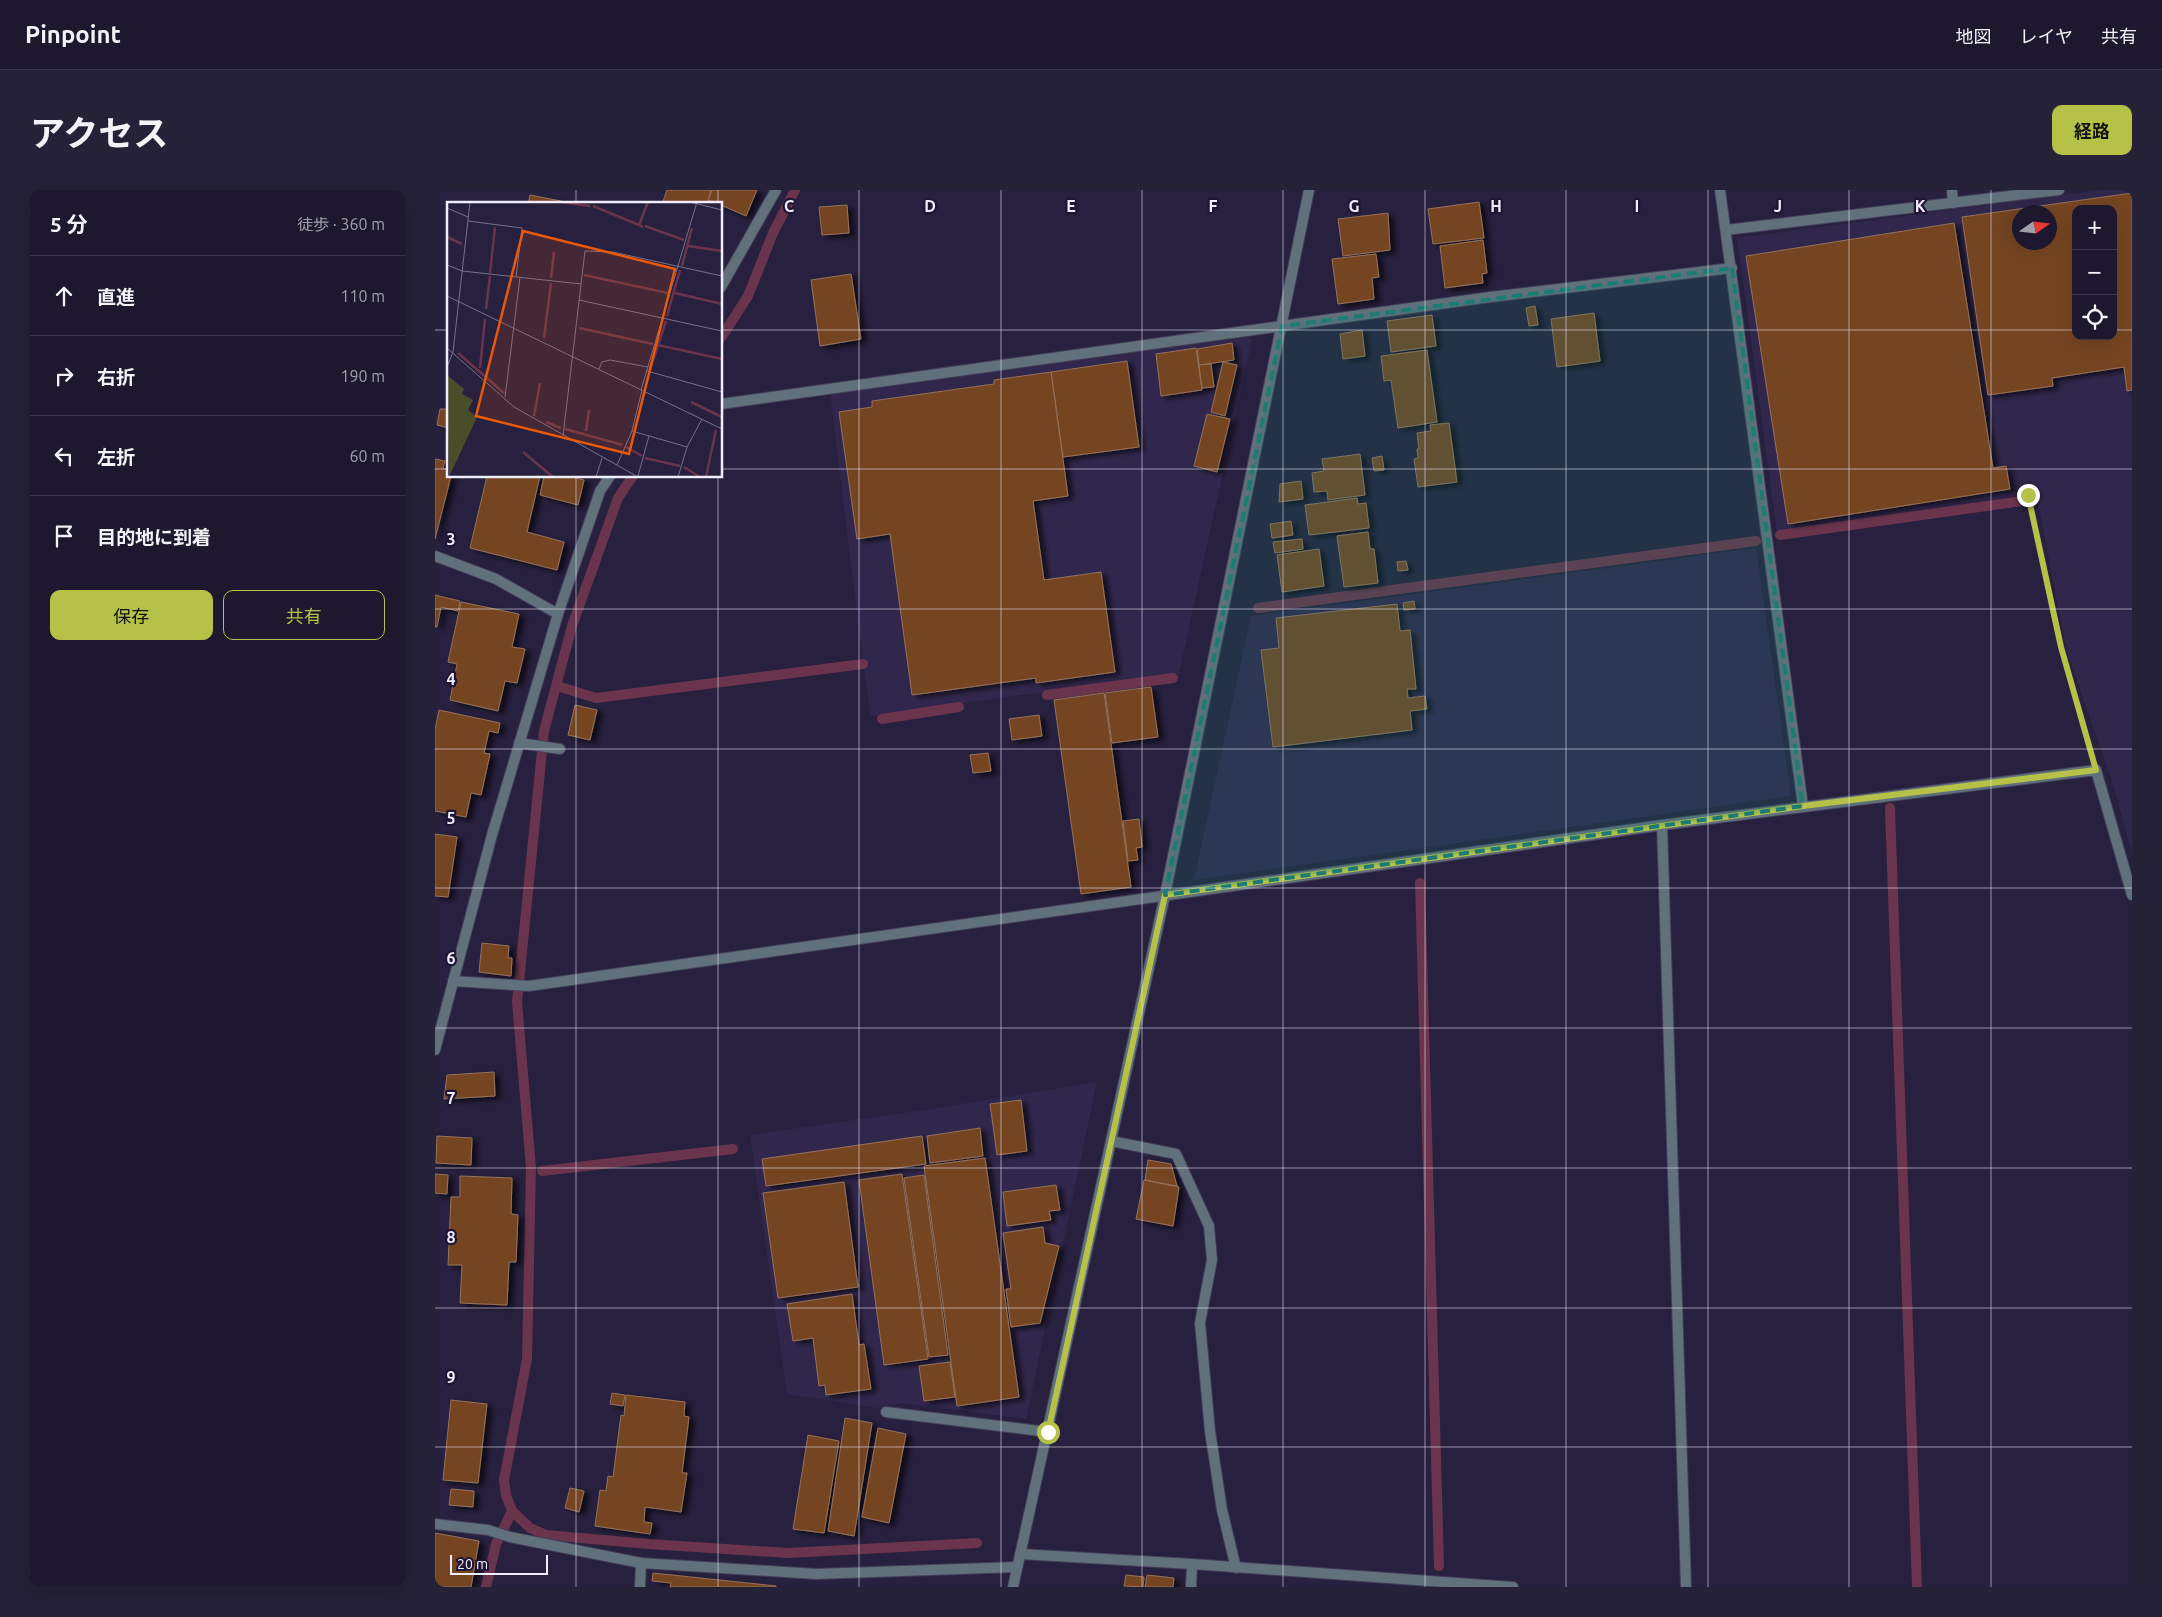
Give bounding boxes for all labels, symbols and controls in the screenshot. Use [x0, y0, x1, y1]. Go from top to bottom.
text: Pinpoint [25, 21, 121, 48]
text: 地図 [1956, 26, 1992, 46]
text: レイヤ [2020, 26, 2073, 46]
text: 共有 [2101, 26, 2137, 46]
button: 経路 [2052, 105, 2132, 155]
text: アクセス [30, 113, 168, 153]
text: C [784, 197, 794, 215]
text: D [924, 197, 936, 215]
text: E [1066, 197, 1076, 215]
text: F [1209, 197, 1218, 215]
text: G [1348, 197, 1360, 215]
text: H [1490, 197, 1502, 215]
text: I [1635, 197, 1639, 215]
text: J [1774, 197, 1782, 215]
text: K [1915, 197, 1926, 215]
inset map [447, 202, 723, 478]
north arrow [2012, 205, 2057, 250]
map controls [2072, 205, 2117, 340]
button: + [2072, 205, 2117, 250]
text: 5 分 [50, 212, 88, 236]
text: 徒歩 · 360 m [297, 215, 385, 233]
button: − [2072, 250, 2117, 295]
icon: ahead [50, 282, 78, 310]
text: 直進 [97, 286, 135, 308]
text: 110 m [340, 287, 385, 305]
button: locate [2072, 295, 2117, 340]
icon: right [50, 362, 78, 390]
text: 右折 [97, 366, 135, 388]
text: 190 m [340, 367, 385, 385]
icon: left [50, 442, 78, 470]
text: 左折 [97, 446, 135, 468]
text: 60 m [349, 447, 385, 465]
route end [2017, 484, 2040, 507]
icon: arrive [50, 522, 78, 550]
text: 目的地に到着 [97, 526, 211, 548]
text: 3 [446, 530, 456, 548]
button: 保存 [50, 590, 213, 640]
button: 共有 [223, 590, 385, 640]
text: 4 [446, 670, 456, 688]
text: 5 [446, 809, 456, 827]
text: 6 [446, 949, 456, 967]
text: 7 [446, 1089, 456, 1107]
text: 8 [446, 1228, 456, 1246]
text: 9 [446, 1368, 456, 1386]
route start [1037, 1421, 1060, 1444]
scale bar [450, 1552, 547, 1575]
text: 20 m [457, 1556, 488, 1572]

